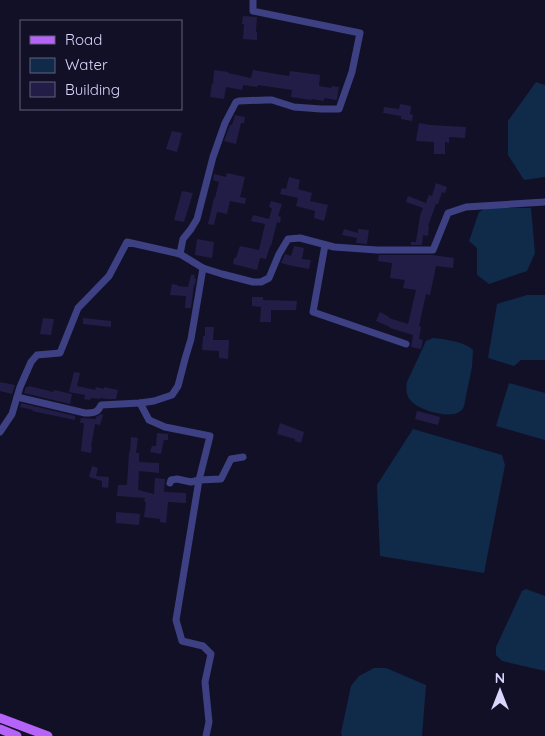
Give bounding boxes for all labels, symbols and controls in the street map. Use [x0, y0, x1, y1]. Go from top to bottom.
legend [20, 20, 182, 110]
text: Road [65, 30, 102, 49]
text: Water [65, 55, 108, 74]
text: Building [65, 80, 120, 99]
north arrow [475, 666, 525, 716]
text: N [495, 669, 505, 687]

